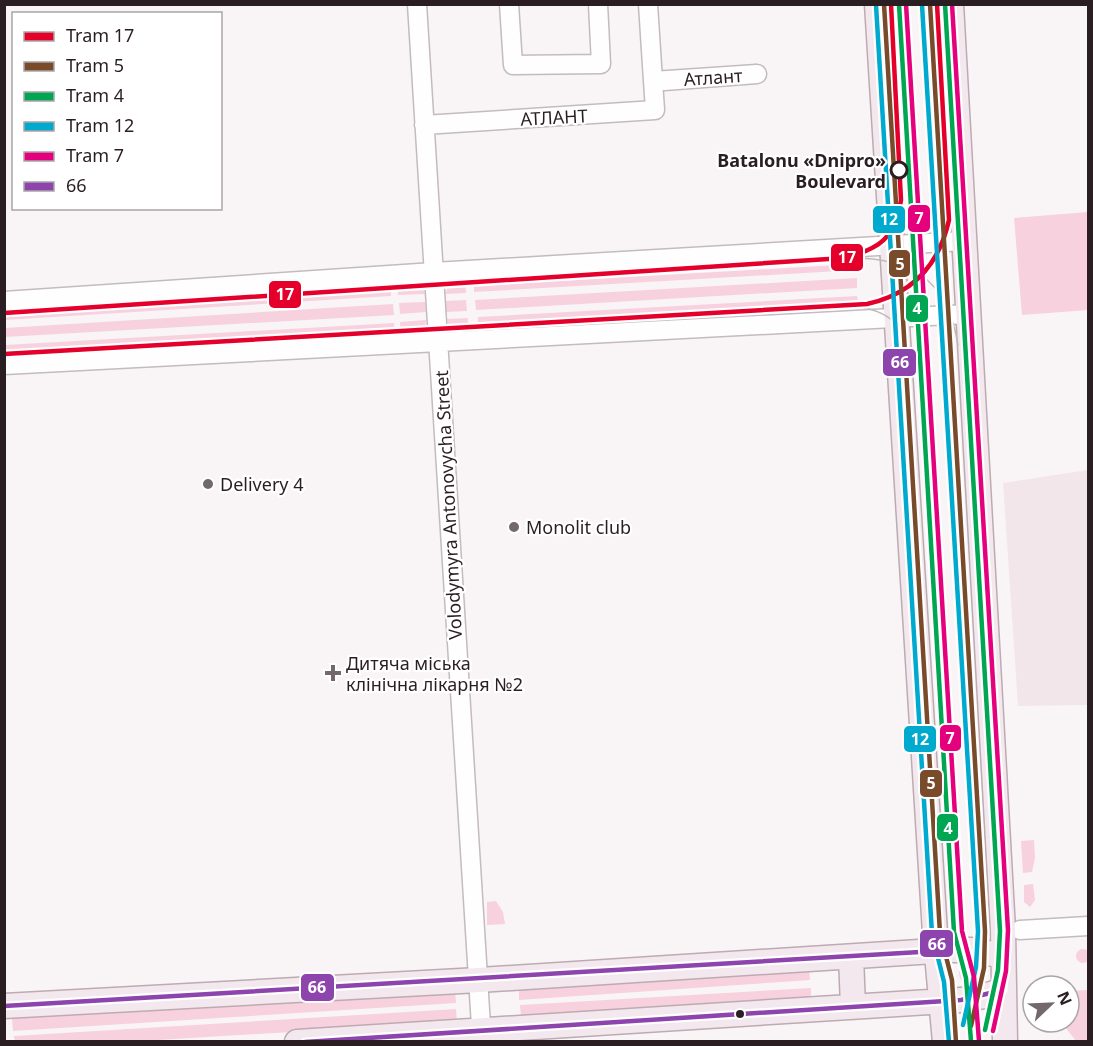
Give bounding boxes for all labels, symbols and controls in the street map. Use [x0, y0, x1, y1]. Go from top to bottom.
legend [12, 12, 222, 210]
text: Tram 17 [66, 23, 134, 47]
text: Tram 5 [66, 53, 124, 77]
street label: Атлант [683, 63, 744, 91]
text: Tram 4 [66, 83, 124, 107]
street label: АТЛАНТ [520, 103, 588, 131]
text: Tram 12 [66, 113, 134, 137]
text: Tram 7 [66, 143, 124, 167]
place label: Batalonu «Dnipro» Boulevard [717, 148, 886, 193]
marker: Batalonu «Dnipro» Boulevard [890, 161, 908, 179]
text: 66 [66, 173, 87, 197]
line badge: 7 [907, 204, 931, 233]
line badge: 12 [872, 205, 906, 234]
text: 7 [914, 207, 924, 229]
text: 12 [880, 208, 898, 230]
line badge: 17 [830, 243, 864, 272]
text: 17 [838, 246, 856, 268]
line badge: 5 [888, 249, 911, 278]
text: 5 [895, 253, 905, 275]
line badge: 17 [268, 280, 302, 309]
text: 17 [276, 283, 294, 305]
line badge: 4 [905, 294, 929, 323]
text: 4 [912, 297, 922, 319]
line badge: 66 [882, 348, 917, 377]
text: 66 [891, 351, 909, 373]
street label: Volodymyra Antonovycha Street [429, 369, 467, 640]
place label: Delivery 4 [220, 472, 303, 496]
marker: Delivery 4 [201, 477, 215, 491]
place label: Monolit club [526, 515, 631, 539]
marker: Monolit club [507, 520, 521, 534]
place label: Дитяча міська клінічна лікарня №2 [346, 651, 523, 696]
marker: Дитяча міська клінічна лікарня №2 [324, 664, 342, 682]
line badge: 7 [939, 724, 962, 752]
line badge: 12 [903, 725, 937, 753]
text: 7 [945, 727, 955, 749]
text: 12 [911, 728, 929, 750]
line badge: 5 [919, 769, 943, 798]
text: 5 [926, 772, 936, 794]
line badge: 4 [936, 813, 959, 842]
text: 4 [943, 817, 953, 839]
line badge: 66 [919, 929, 954, 958]
text: 66 [928, 933, 946, 955]
line badge: 66 [300, 973, 335, 1002]
north arrow [1021, 974, 1081, 1034]
text: 66 [308, 976, 326, 998]
text: N [1052, 988, 1077, 1008]
unlabelled marker [734, 1008, 746, 1020]

